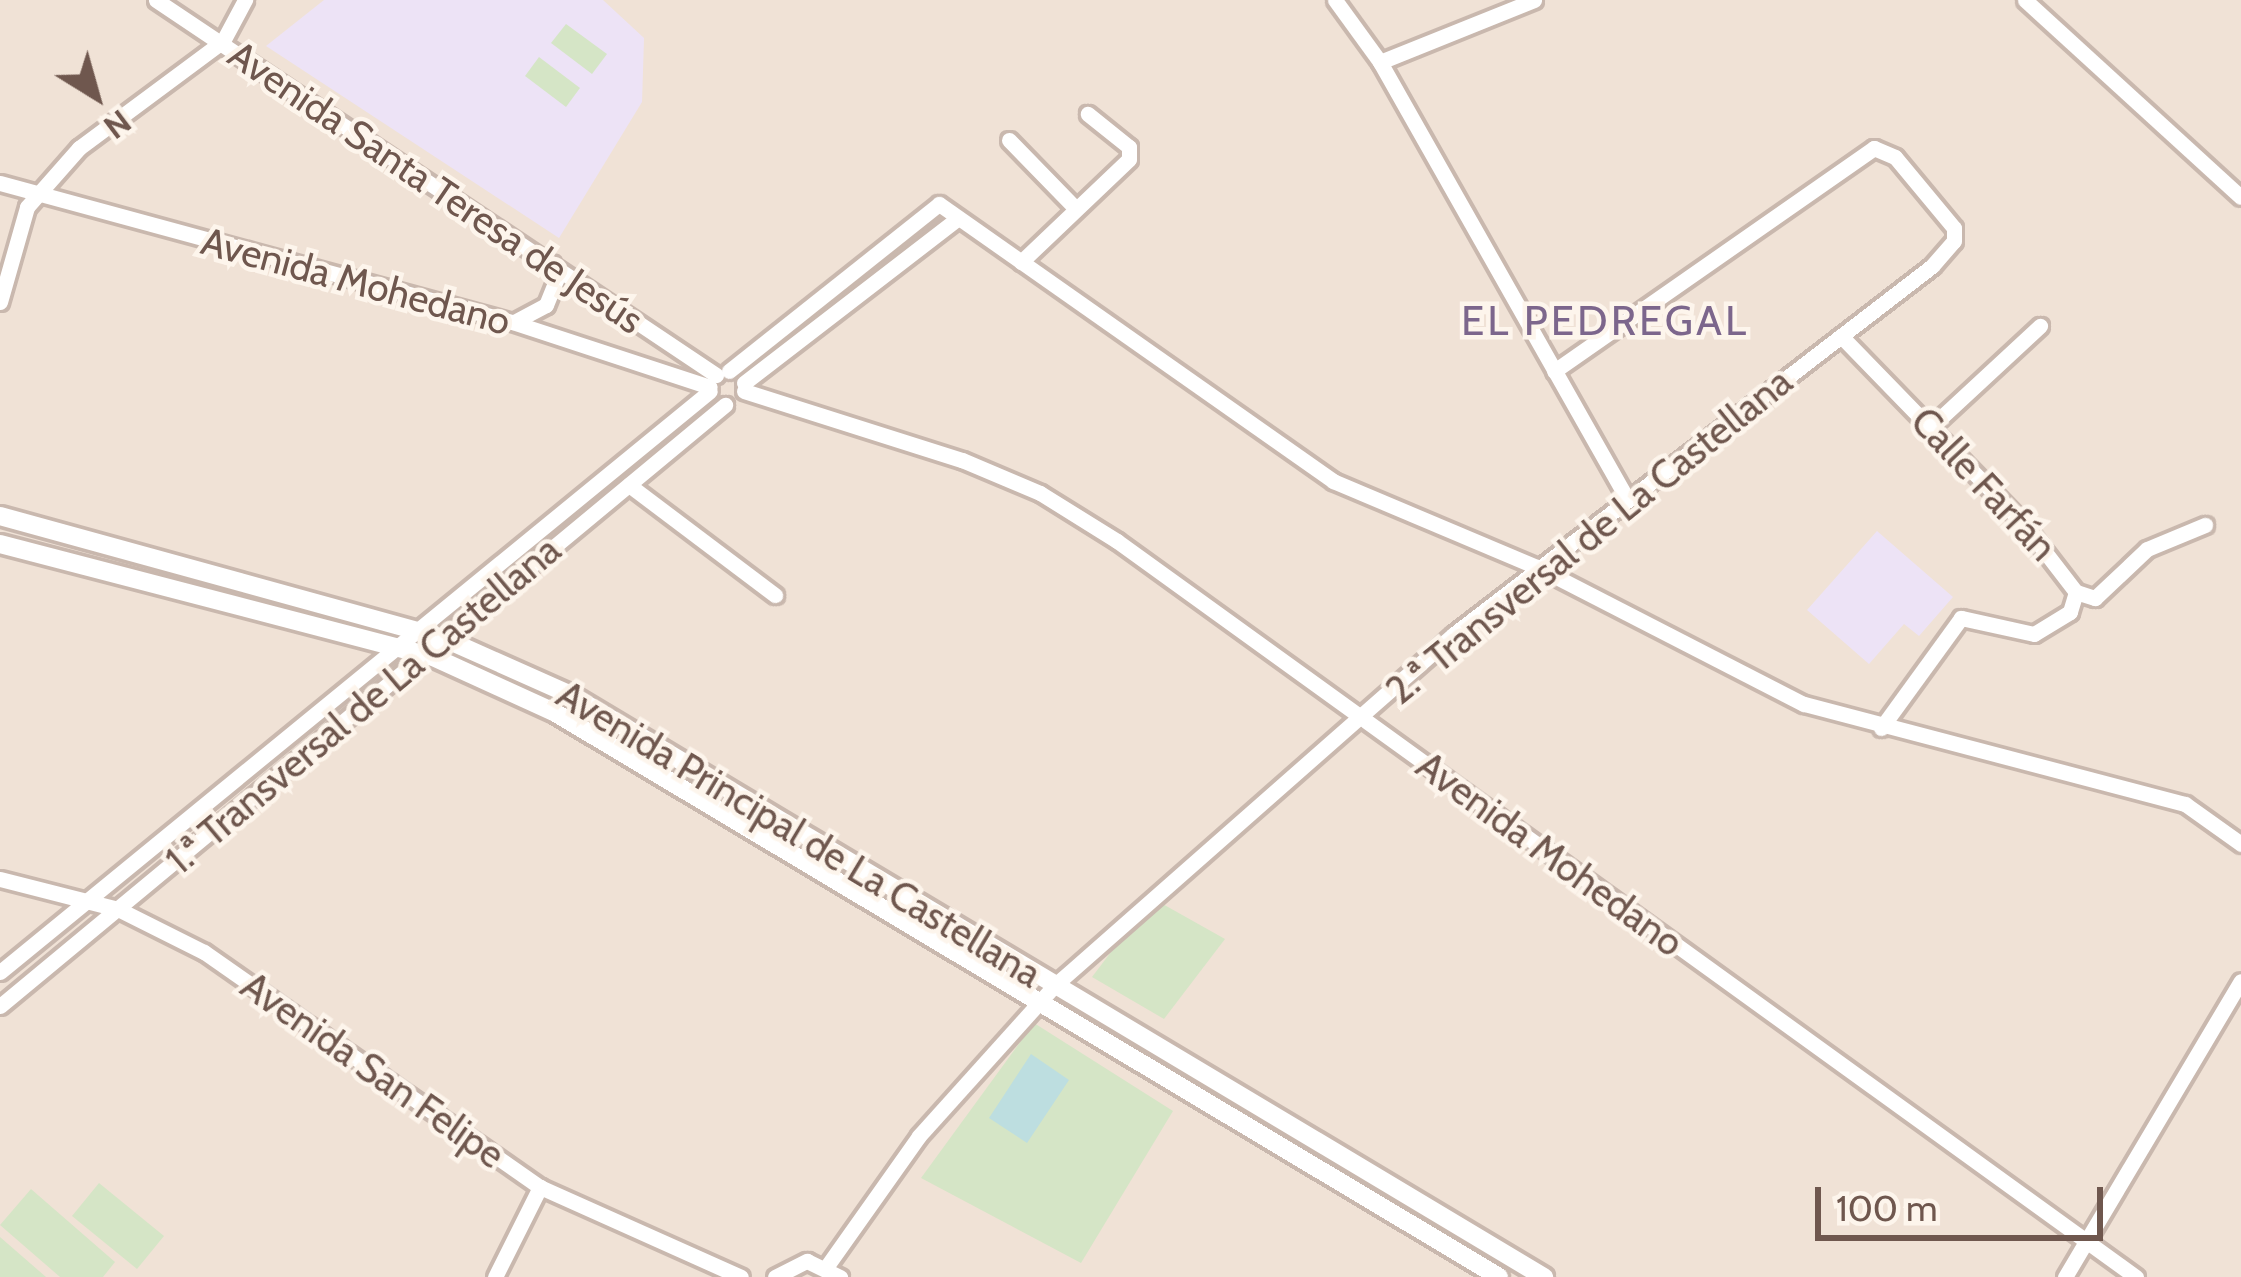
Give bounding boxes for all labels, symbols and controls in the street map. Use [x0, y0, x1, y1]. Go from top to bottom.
street label: Avenida Santa Teresa de Jesús [220, 31, 652, 343]
north arrow [36, 36, 156, 156]
text: N [96, 102, 139, 148]
street label: Avenida Mohedano [196, 217, 516, 345]
district label: EL PEDREGAL [1461, 295, 1749, 345]
street label: 2.ª Transversal de La Castellana [1377, 358, 1801, 714]
street label: Calle Farfán [1901, 398, 2067, 570]
street label: 1.ª Transversal de La Castellana [156, 526, 570, 884]
street label: Avenida Principal de La Castellana [548, 671, 1050, 997]
street label: Avenida Mohedano [1408, 742, 1692, 966]
street label: Avenida San Felipe [232, 962, 514, 1178]
scale bar [1821, 1163, 2109, 1237]
text: 100 m [1836, 1186, 1938, 1230]

